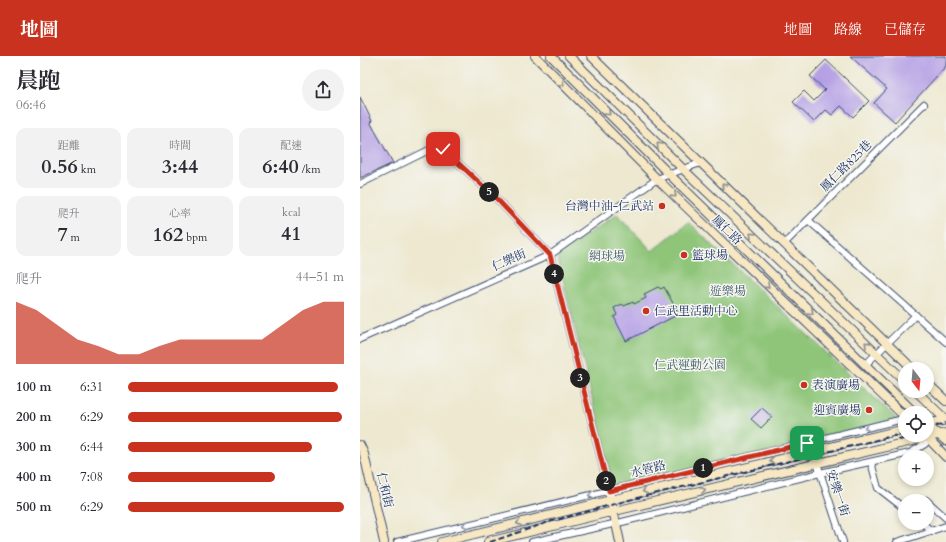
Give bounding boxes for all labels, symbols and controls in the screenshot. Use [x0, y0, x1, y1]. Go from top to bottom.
text: 地圖 [20, 17, 58, 43]
text: 地圖 [784, 20, 812, 39]
text: 路線 [834, 20, 862, 39]
text: 已儲存 [884, 20, 926, 39]
text: 晨跑 [16, 66, 60, 96]
button: share [302, 69, 344, 111]
one-way arrow [557, 79, 565, 87]
text: 06:46 [16, 96, 46, 114]
one-way arrow [603, 108, 611, 116]
pin [426, 132, 460, 166]
street label: 鳳仁路825巷 [817, 137, 875, 195]
text: 距離 [58, 138, 80, 153]
text: 時間 [169, 138, 191, 153]
text: 配速 [280, 138, 302, 153]
icon: check [432, 138, 454, 160]
one-way arrow [656, 142, 664, 150]
text: 0.56 [41, 153, 78, 180]
text: 3:44 [162, 153, 198, 180]
text: 6:40 [262, 153, 299, 180]
text: km [78, 162, 96, 177]
text: /km [299, 162, 320, 177]
pin: 5 [479, 182, 499, 202]
one-way arrow [721, 183, 729, 191]
text: 5 [486, 184, 492, 199]
one-way arrow [669, 191, 677, 198]
place label: 台灣中油-仁武站 [565, 198, 654, 214]
marker: 台灣中油-仁武站 [657, 201, 667, 211]
text: kcal [282, 205, 301, 220]
text: 爬升 [58, 206, 80, 221]
text: 心率 [169, 206, 191, 221]
street label: 鳳仁路 [708, 212, 746, 248]
text: 41 [281, 220, 302, 247]
text: 7 [57, 221, 68, 248]
text: 162 [153, 221, 183, 248]
text: m [68, 230, 80, 245]
text: bpm [183, 230, 207, 245]
one-way arrow [749, 232, 757, 240]
street label: 仁樂街 [489, 245, 530, 275]
place label: 籃球場 [692, 247, 728, 263]
park label: 網球場 [589, 248, 625, 264]
marker: 籃球場 [679, 250, 689, 260]
pin: 4 [544, 264, 564, 284]
text: 4 [551, 266, 557, 281]
text: 44–51 m [296, 268, 344, 286]
text: 爬升 [16, 270, 42, 288]
one-way arrow [762, 281, 770, 289]
park label: 遊樂場 [710, 283, 746, 299]
place label: 仁武里活動中心 [654, 303, 738, 319]
marker: 仁武里活動中心 [641, 306, 651, 316]
one-way arrow [806, 307, 814, 315]
one-way arrow [864, 342, 872, 349]
park label: 仁武運動公園 [654, 357, 726, 373]
north arrow [898, 362, 934, 398]
map controls [898, 362, 934, 530]
pin: 3 [570, 368, 590, 388]
text: 3 [577, 370, 583, 385]
place label: 表演廣場 [812, 377, 860, 393]
text: 100 m [16, 378, 51, 396]
text: 6:31 [80, 378, 103, 396]
marker: 表演廣場 [799, 380, 809, 390]
place label: 迎賓廣場 [813, 402, 861, 418]
marker: 迎賓廣場 [864, 405, 874, 415]
button: locate [898, 406, 934, 442]
text: 200 m [16, 408, 51, 426]
text: 6:29 [80, 408, 103, 426]
one-way arrow [864, 423, 871, 432]
pin [790, 426, 824, 460]
icon: arrive [796, 432, 818, 454]
text: 300 m [16, 438, 51, 456]
text: 6:44 [80, 438, 103, 456]
button: + [898, 450, 934, 486]
one-way arrow [768, 456, 775, 464]
street label: 水管路 [629, 457, 667, 481]
pin: 1 [693, 458, 713, 478]
text: 1 [700, 460, 706, 475]
text: 400 m [16, 468, 51, 486]
text: 7:08 [80, 468, 103, 486]
street label: 安樂一街 [823, 468, 854, 519]
street label: 仁和街 [373, 471, 397, 510]
pin: 2 [596, 471, 616, 491]
text: 2 [603, 473, 609, 488]
one-way arrow [642, 487, 649, 495]
one-way arrow [700, 487, 706, 495]
one-way arrow [588, 490, 595, 498]
button: − [898, 494, 934, 530]
text: 500 m [16, 498, 51, 516]
text: 6:29 [80, 498, 103, 516]
one-way arrow [516, 518, 522, 526]
one-way arrow [462, 521, 468, 529]

